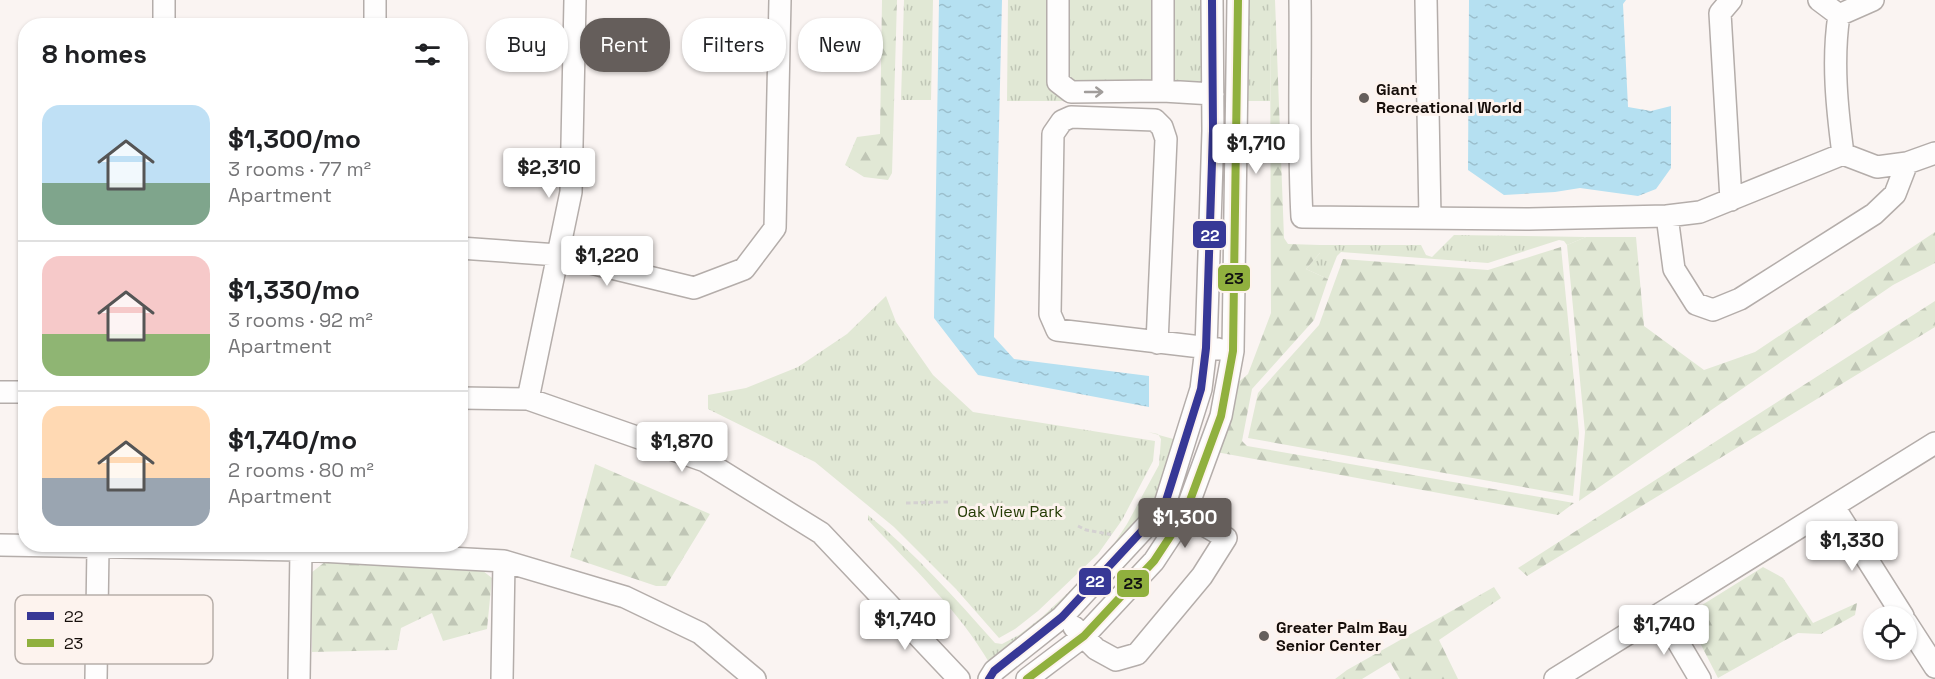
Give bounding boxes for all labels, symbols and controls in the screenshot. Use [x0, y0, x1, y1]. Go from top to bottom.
chip: Buy [486, 18, 568, 72]
chip: Rent [580, 18, 670, 72]
chip: Filters [682, 18, 786, 72]
chip: New [798, 18, 883, 72]
text: 8 homes [42, 37, 147, 71]
icon: filters [411, 38, 444, 71]
place label: Giant Recreational World [1376, 79, 1522, 118]
one-way arrow [1083, 86, 1103, 98]
marker: Giant Recreational World [1357, 91, 1371, 105]
text: $1,300/mo [228, 122, 361, 156]
pin: $1,710 [1207, 124, 1305, 175]
icon: home [90, 129, 162, 201]
text: $1,710 [1226, 130, 1286, 156]
pin: $2,310 [500, 148, 598, 199]
text: $2,310 [517, 154, 581, 180]
text: 3 rooms · 77 m² [228, 156, 371, 182]
text: Apartment [228, 182, 332, 208]
line badge: 22 [1192, 220, 1227, 249]
text: 22 [1200, 225, 1220, 246]
pin: $1,220 [558, 236, 656, 287]
text: $1,220 [575, 242, 639, 268]
line badge: 23 [1217, 264, 1251, 292]
text: 23 [1224, 268, 1244, 289]
text: $1,330/mo [228, 273, 360, 307]
icon: home [90, 280, 162, 352]
text: 3 rooms · 92 m² [228, 307, 373, 333]
text: Apartment [228, 333, 332, 359]
pin: $1,870 [633, 422, 731, 473]
text: $1,740/mo [228, 423, 357, 457]
text: $1,870 [651, 428, 713, 454]
icon: home [90, 430, 162, 502]
text: 2 rooms · 80 m² [228, 457, 374, 483]
text: Apartment [228, 483, 332, 509]
pin: $1,300 [1136, 498, 1234, 549]
park label: Oak View Park [957, 501, 1063, 522]
text: $1,300 [1152, 504, 1218, 530]
pin: $1,330 [1803, 521, 1901, 572]
text: $1,330 [1820, 527, 1884, 553]
line badge: 22 [1078, 567, 1112, 596]
line badge: 23 [1116, 569, 1150, 598]
text: 22 [1085, 571, 1105, 592]
text: 23 [1123, 573, 1143, 594]
legend [15, 595, 213, 664]
pin: $1,740 [856, 600, 954, 651]
pin: $1,740 [1615, 605, 1713, 656]
text: 22 [64, 606, 83, 627]
text: $1,740 [874, 606, 936, 632]
map controls [1863, 606, 1917, 660]
button: locate [1863, 606, 1917, 660]
text: $1,740 [1633, 611, 1695, 637]
place label: Greater Palm Bay Senior Center [1276, 617, 1407, 656]
marker: Greater Palm Bay Senior Center [1257, 629, 1271, 643]
text: 23 [64, 633, 83, 654]

